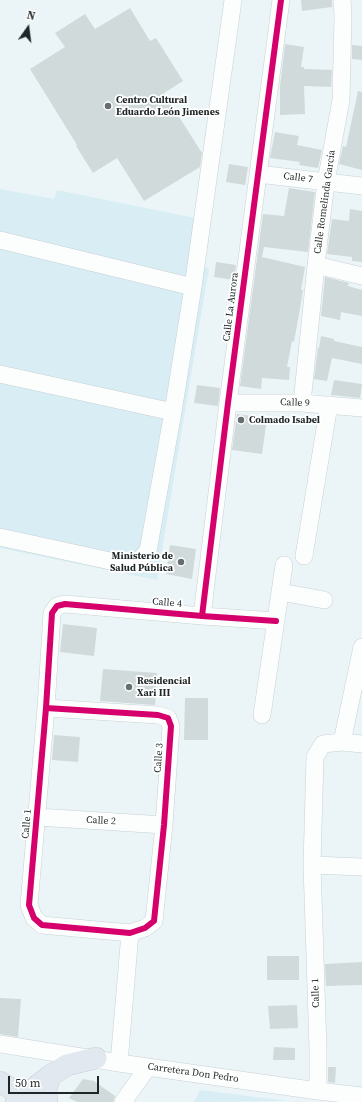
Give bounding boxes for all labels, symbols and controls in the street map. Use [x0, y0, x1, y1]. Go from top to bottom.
north arrow [8, 8, 48, 48]
text: N [25, 8, 37, 24]
place label: Centro Cultural Eduardo León Jimenes [116, 94, 219, 118]
marker: Centro Cultural Eduardo León Jimenes [103, 101, 113, 111]
street label: Calle Romelinda García [312, 149, 338, 255]
street label: Calle 7 [282, 170, 314, 186]
street label: Calle La Aurora [221, 272, 241, 342]
street label: Calle 9 [280, 396, 310, 410]
place label: Colmado Isabel [249, 414, 320, 426]
marker: Colmado Isabel [236, 415, 246, 425]
place label: Ministerio de Salud Pública [110, 550, 173, 574]
marker: Ministerio de Salud Pública [176, 557, 186, 567]
street label: Calle 4 [152, 596, 182, 610]
place label: Residencial Xari III [137, 675, 191, 698]
marker: Residencial Xari III [124, 682, 134, 692]
street label: Calle 3 [152, 743, 166, 773]
street label: Calle 1 [20, 809, 34, 839]
street label: Calle 2 [86, 814, 116, 828]
street label: Calle 1 [309, 978, 323, 1008]
street label: Carretera Don Pedro [147, 1061, 239, 1085]
scale bar [10, 1068, 101, 1094]
text: 50 m [15, 1075, 41, 1091]

